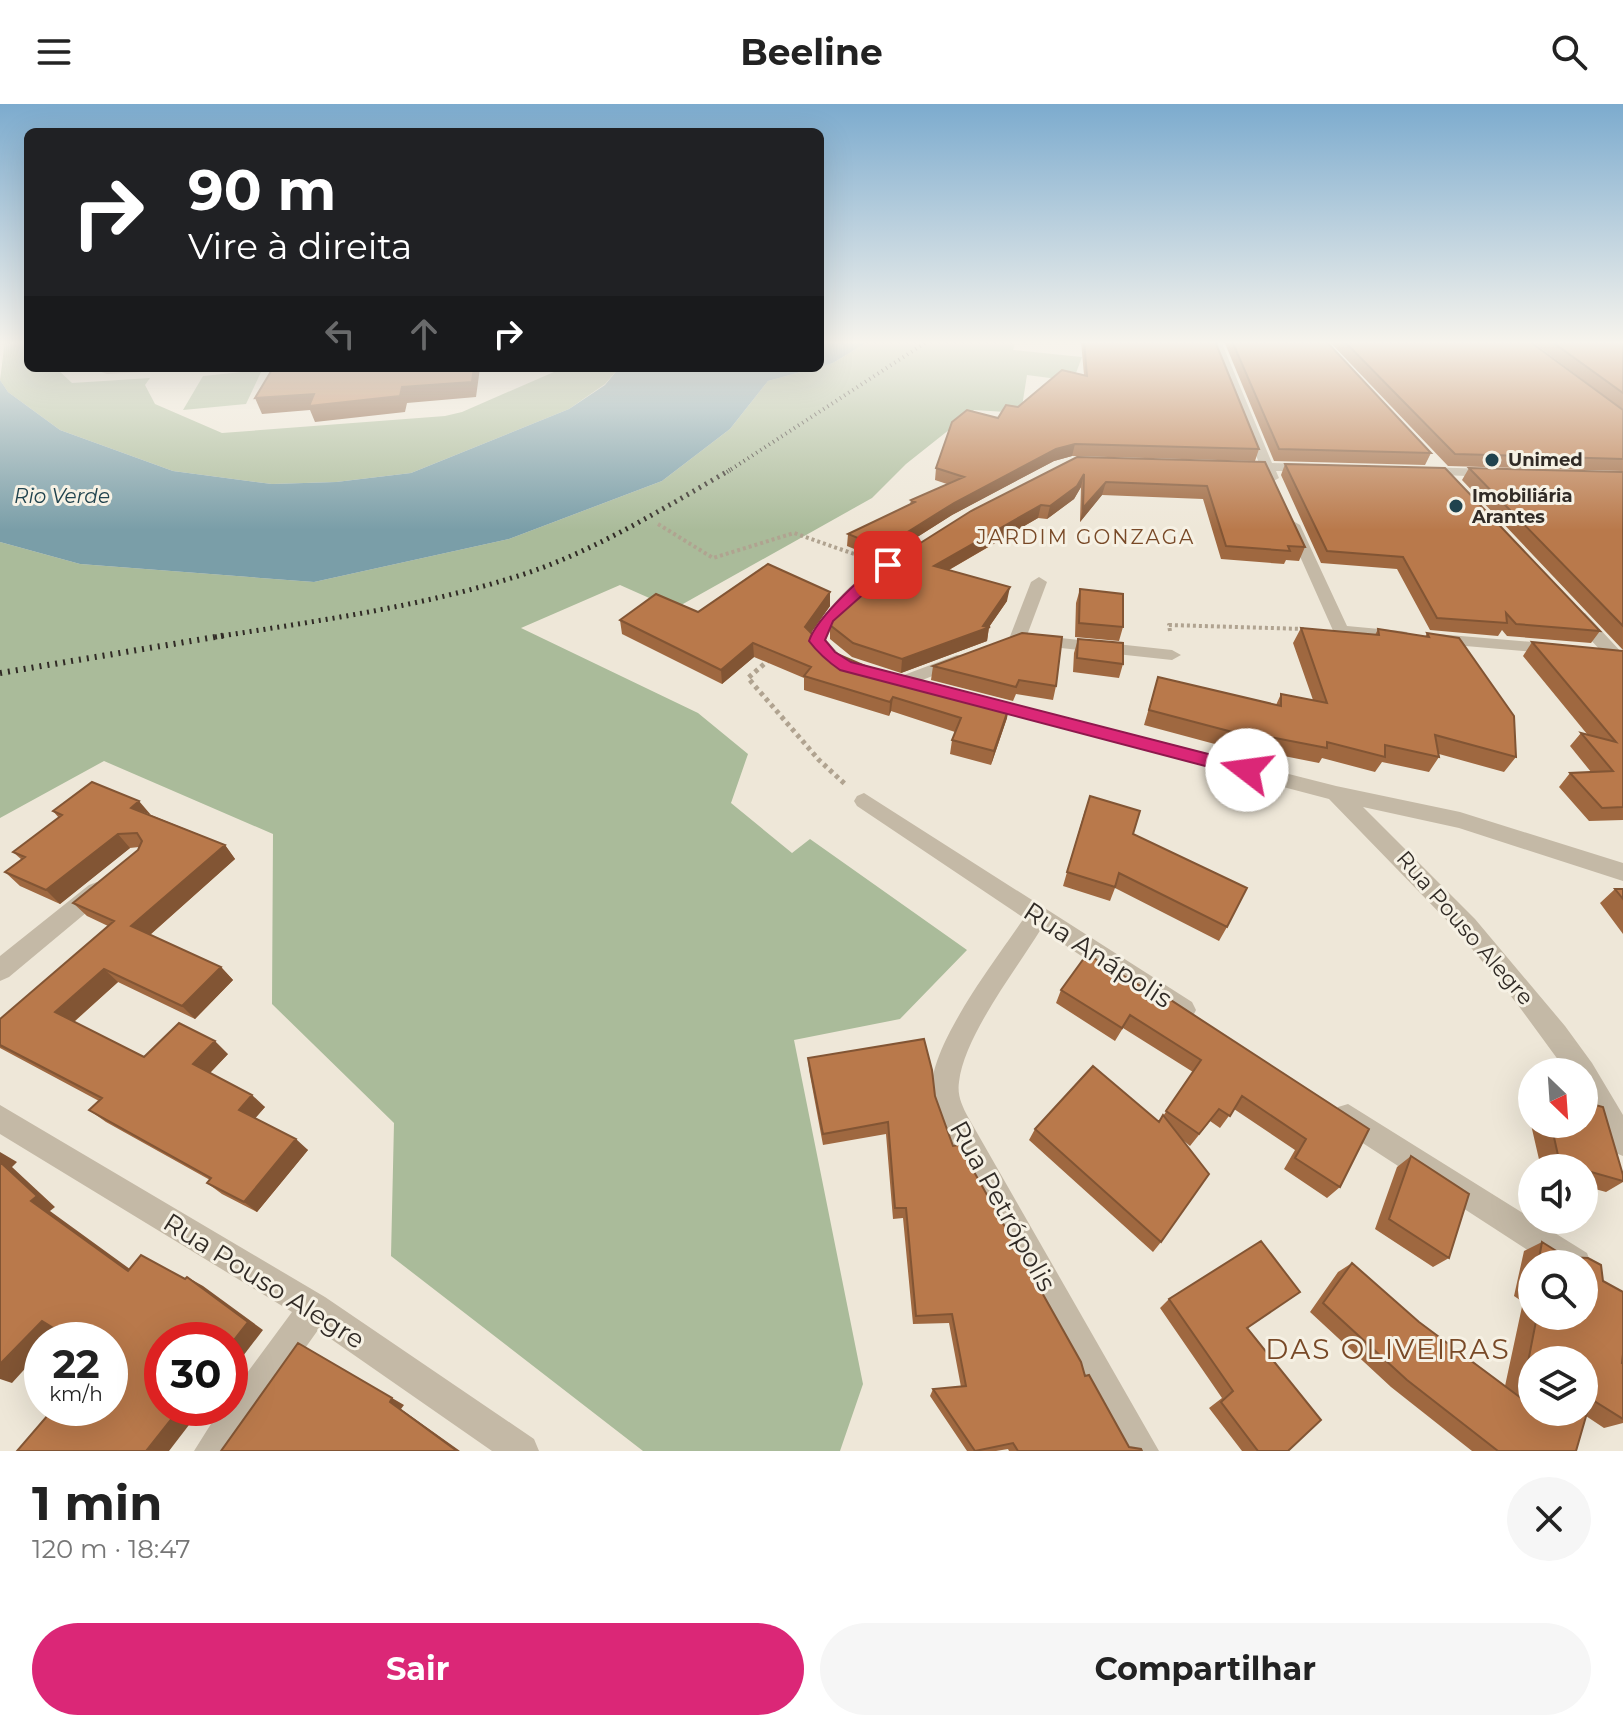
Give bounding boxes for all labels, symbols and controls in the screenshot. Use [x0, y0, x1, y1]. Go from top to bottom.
icon: menu [32, 30, 76, 74]
text: Beeline [740, 30, 883, 74]
icon: search [1547, 30, 1591, 74]
text: 90 m [188, 156, 336, 224]
icon: right [56, 160, 160, 264]
text: Vire à direita [188, 224, 412, 268]
icon: left [318, 312, 362, 356]
icon: ahead [402, 312, 446, 356]
icon: right [486, 312, 530, 356]
place label: Unimed [1508, 449, 1583, 471]
marker: Unimed [1483, 451, 1501, 469]
water label: Rio Verde [14, 484, 110, 508]
place label: Imobiliária Arantes [1471, 485, 1573, 528]
marker: Imobiliária Arantes [1447, 497, 1465, 515]
district label: JARDIM GONZAGA [976, 525, 1195, 549]
pin [854, 531, 922, 599]
icon: arrive [866, 543, 910, 587]
position arrow [1205, 728, 1289, 812]
street label: Rua Pouso Alegre [1391, 845, 1539, 1011]
street label: Rua Anápolis [1018, 895, 1178, 1015]
north arrow [1518, 1058, 1598, 1138]
map controls [1518, 1058, 1598, 1426]
street label: Rua Petrópolis [943, 1115, 1063, 1297]
button: sound [1518, 1154, 1598, 1234]
street label: Rua Pouso Alegre [157, 1206, 371, 1356]
button: search [1518, 1250, 1598, 1330]
speed limit sign: 30 [144, 1322, 248, 1426]
district label: DAS OLIVEIRAS [1265, 1332, 1511, 1366]
text: 22 [52, 1339, 100, 1388]
button: layers [1518, 1346, 1598, 1426]
text: km/h [49, 1382, 103, 1406]
text: 1 min [32, 1474, 162, 1532]
button: close [1507, 1477, 1591, 1561]
text: 120 m · 18:47 [32, 1533, 191, 1565]
button: Sair [32, 1623, 804, 1715]
button: Compartilhar [820, 1623, 1591, 1715]

